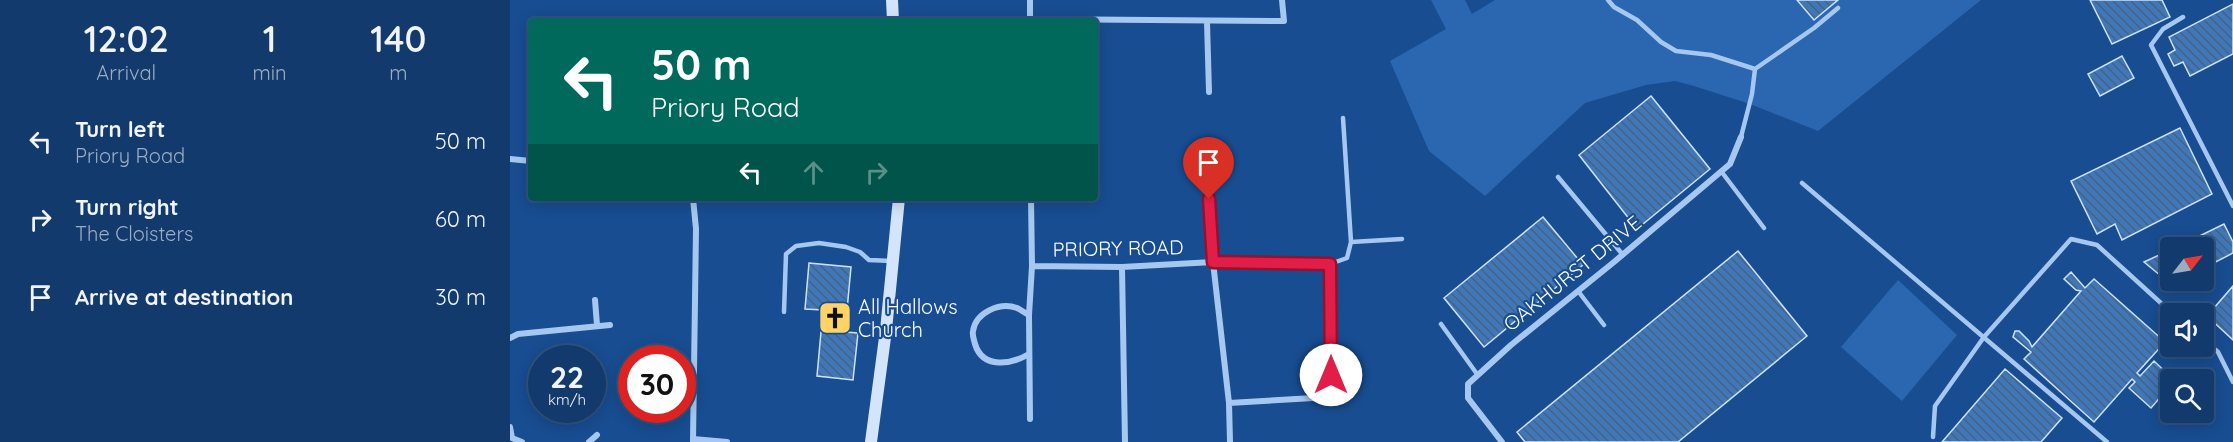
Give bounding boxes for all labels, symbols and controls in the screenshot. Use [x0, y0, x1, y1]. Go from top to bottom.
text: 12:02 [84, 16, 169, 61]
text: 1 [263, 16, 276, 61]
text: 140 [370, 16, 426, 61]
text: 50 m [651, 38, 751, 91]
icon: left [552, 42, 630, 120]
text: Arrival [96, 60, 156, 85]
text: min [253, 60, 287, 85]
text: m [389, 60, 407, 85]
text: Priory Road [651, 90, 800, 124]
text: Turn left [75, 115, 165, 143]
icon: left [24, 125, 57, 158]
text: 50 m [435, 127, 486, 155]
pin [1183, 137, 1234, 199]
text: Priory Road [75, 143, 185, 168]
icon: arrive [1192, 146, 1225, 179]
icon: left [734, 156, 767, 189]
icon: ahead [797, 156, 830, 189]
icon: right [860, 156, 893, 189]
text: Turn right [75, 193, 179, 221]
icon: right [24, 203, 57, 236]
text: 60 m [435, 205, 486, 233]
street label: OAKHURST DRIVE [1498, 210, 1646, 336]
text: The Cloisters [75, 221, 193, 246]
street label: PRIORY ROAD [1052, 234, 1184, 262]
north arrow [2160, 237, 2214, 291]
map controls [2160, 237, 2214, 423]
icon: arrive [24, 281, 57, 314]
text: Arrive at destination [75, 283, 293, 311]
text: 30 m [435, 283, 486, 311]
place label: All Hallows Church [858, 294, 958, 342]
church icon: All Hallows Church [817, 300, 853, 336]
button: sound [2160, 303, 2214, 357]
position arrow [1299, 343, 1363, 407]
speed limit sign: 30 [618, 345, 696, 423]
text: 22 [550, 358, 584, 396]
button: search [2160, 369, 2214, 423]
text: km/h [548, 390, 586, 409]

